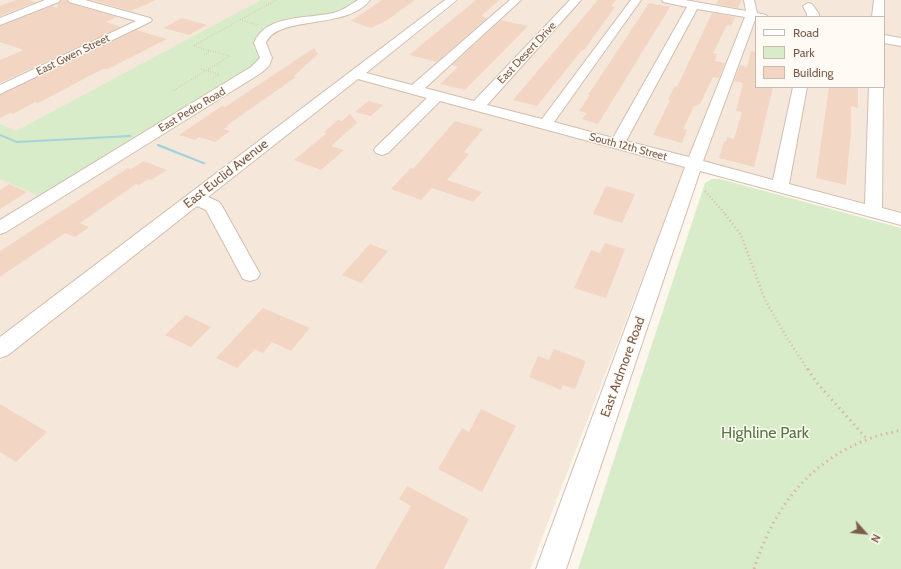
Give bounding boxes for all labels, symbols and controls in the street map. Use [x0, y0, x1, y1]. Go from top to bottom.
legend [755, 16, 885, 88]
street label: East Desert Drive [495, 19, 559, 87]
text: Road [793, 25, 819, 40]
street label: East Gwen Street [34, 32, 112, 78]
text: Park [793, 45, 815, 60]
text: Building [793, 65, 834, 80]
street label: East Pedro Road [156, 85, 228, 135]
street label: South 12th Street [588, 130, 668, 164]
street label: East Euclid Avenue [181, 136, 271, 212]
street label: East Ardmore Road [598, 315, 648, 419]
park label: Highline Park [721, 423, 809, 443]
north arrow [845, 513, 885, 553]
text: N [868, 532, 884, 545]

